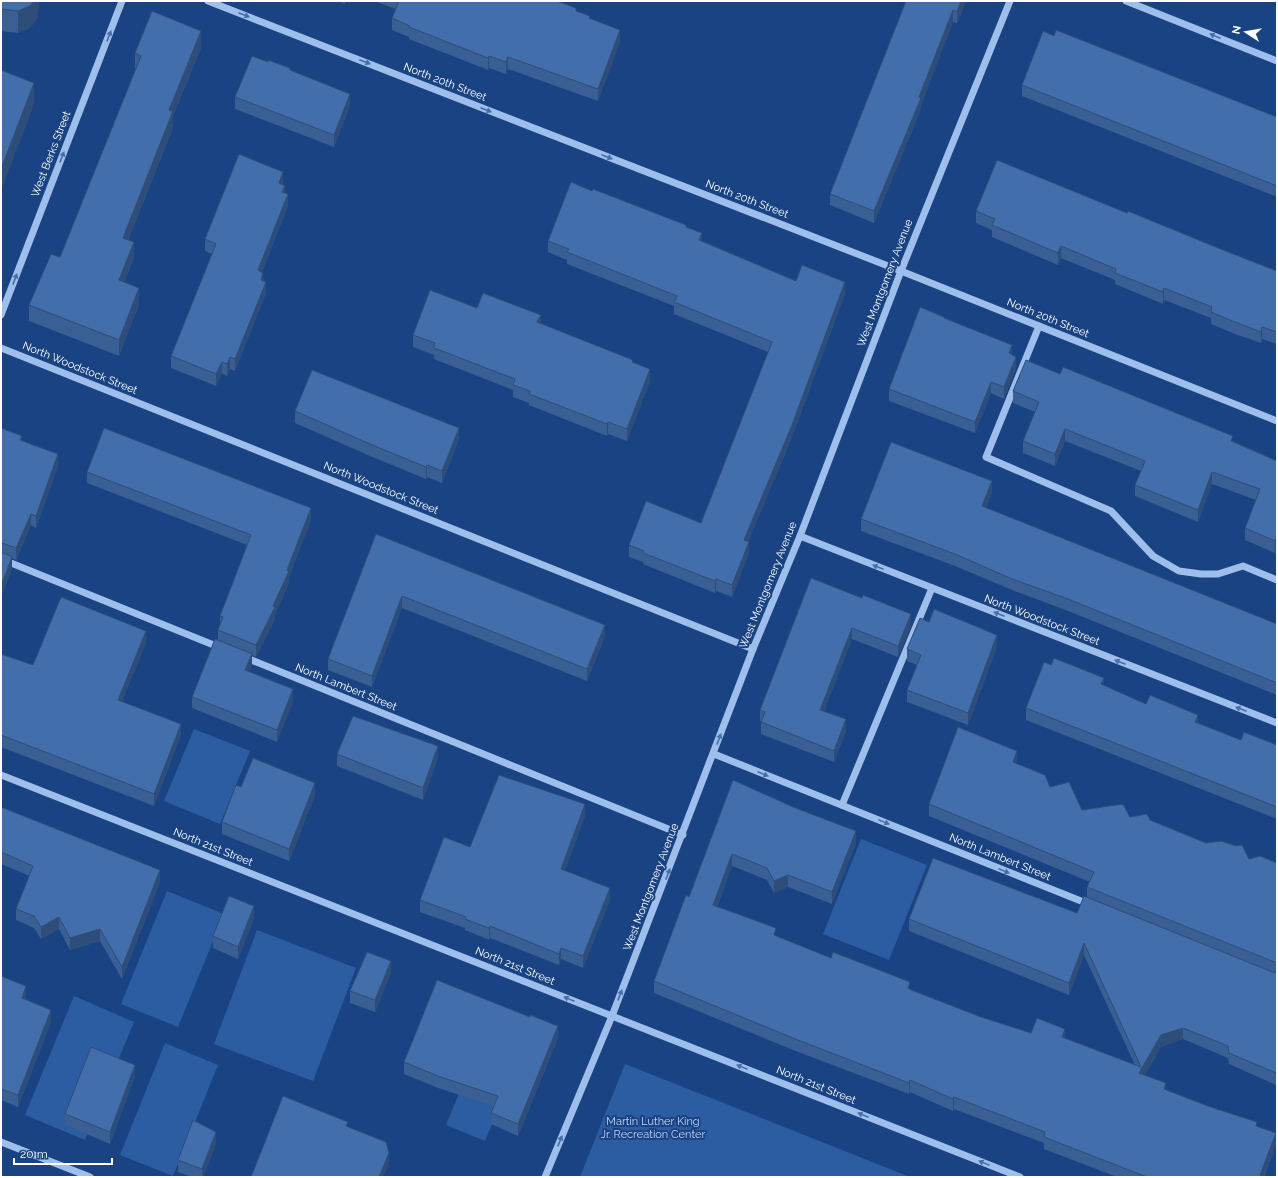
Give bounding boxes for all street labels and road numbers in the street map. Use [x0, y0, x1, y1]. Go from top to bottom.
street label: North 20th Street [402, 60, 488, 104]
street label: West Berks Street [29, 109, 74, 199]
street label: North 20th Street [704, 177, 790, 221]
street label: West Montgomery Avenue [855, 217, 916, 349]
street label: North 20th Street [1005, 296, 1091, 341]
street label: North Woodstock Street [21, 339, 140, 397]
street label: North Woodstock Street [322, 459, 441, 517]
street label: West Montgomery Avenue [737, 519, 800, 650]
street label: North Woodstock Street [982, 592, 1102, 648]
street label: North Lambert Street [293, 661, 399, 713]
street label: West Montgomery Avenue [621, 821, 682, 953]
street label: North 21st Street [171, 825, 255, 869]
street label: North Lambert Street [947, 831, 1053, 883]
street label: North 21st Street [473, 944, 557, 988]
street label: North 21st Street [774, 1063, 858, 1107]

